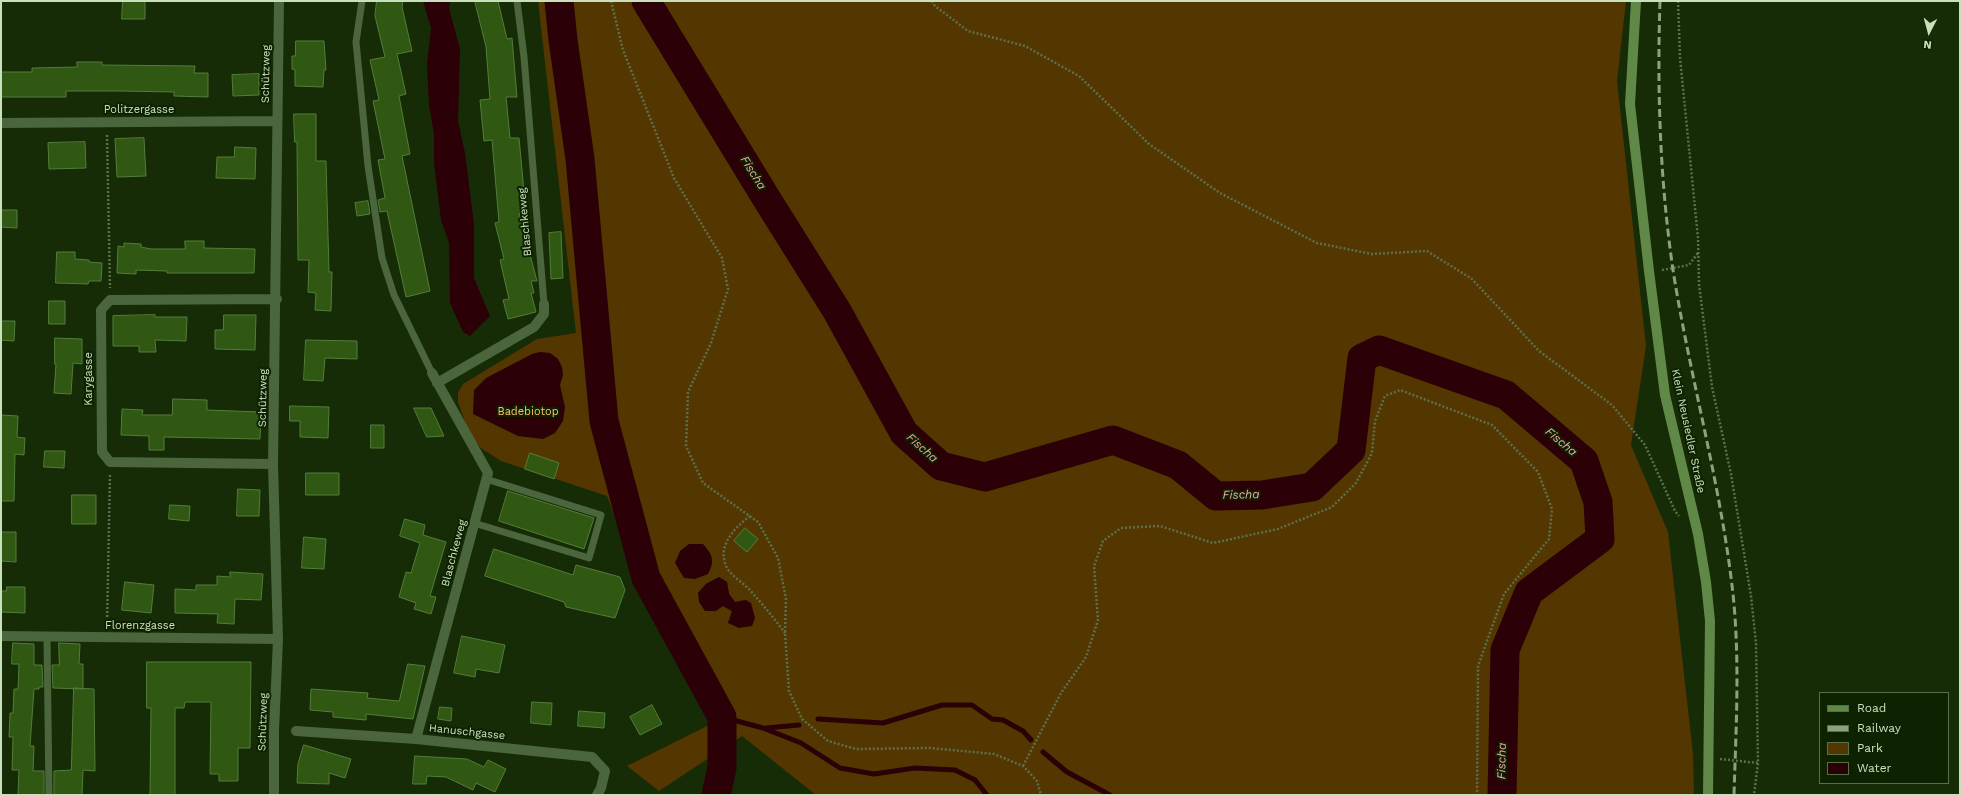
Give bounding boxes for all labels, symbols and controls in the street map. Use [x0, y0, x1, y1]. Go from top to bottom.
north arrow [1909, 12, 1949, 52]
text: N [1923, 38, 1932, 51]
street label: Schützweg [259, 45, 273, 103]
street label: Politzergasse [104, 103, 174, 117]
water label: Fischa [737, 153, 769, 193]
street label: Blaschkeweg [515, 187, 535, 257]
street label: Karygasse [82, 352, 96, 406]
street label: Klein Neusiedler Straße [1668, 368, 1708, 494]
street label: Schützweg [256, 369, 270, 427]
park label: Badebiotop [497, 405, 559, 419]
water label: Fischa [1542, 425, 1580, 459]
water label: Fischa [903, 430, 941, 466]
water label: Fischa [1222, 487, 1260, 503]
street label: Blaschkeweg [439, 518, 469, 588]
street label: Florenzgasse [105, 619, 175, 633]
legend [1819, 692, 1949, 784]
street label: Schützweg [255, 693, 271, 751]
text: Road [1857, 701, 1886, 715]
street label: Hanuschgasse [428, 721, 506, 743]
text: Railway [1857, 721, 1901, 735]
text: Park [1857, 741, 1883, 755]
water label: Fischa [1494, 742, 1510, 780]
text: Water [1857, 761, 1891, 775]

